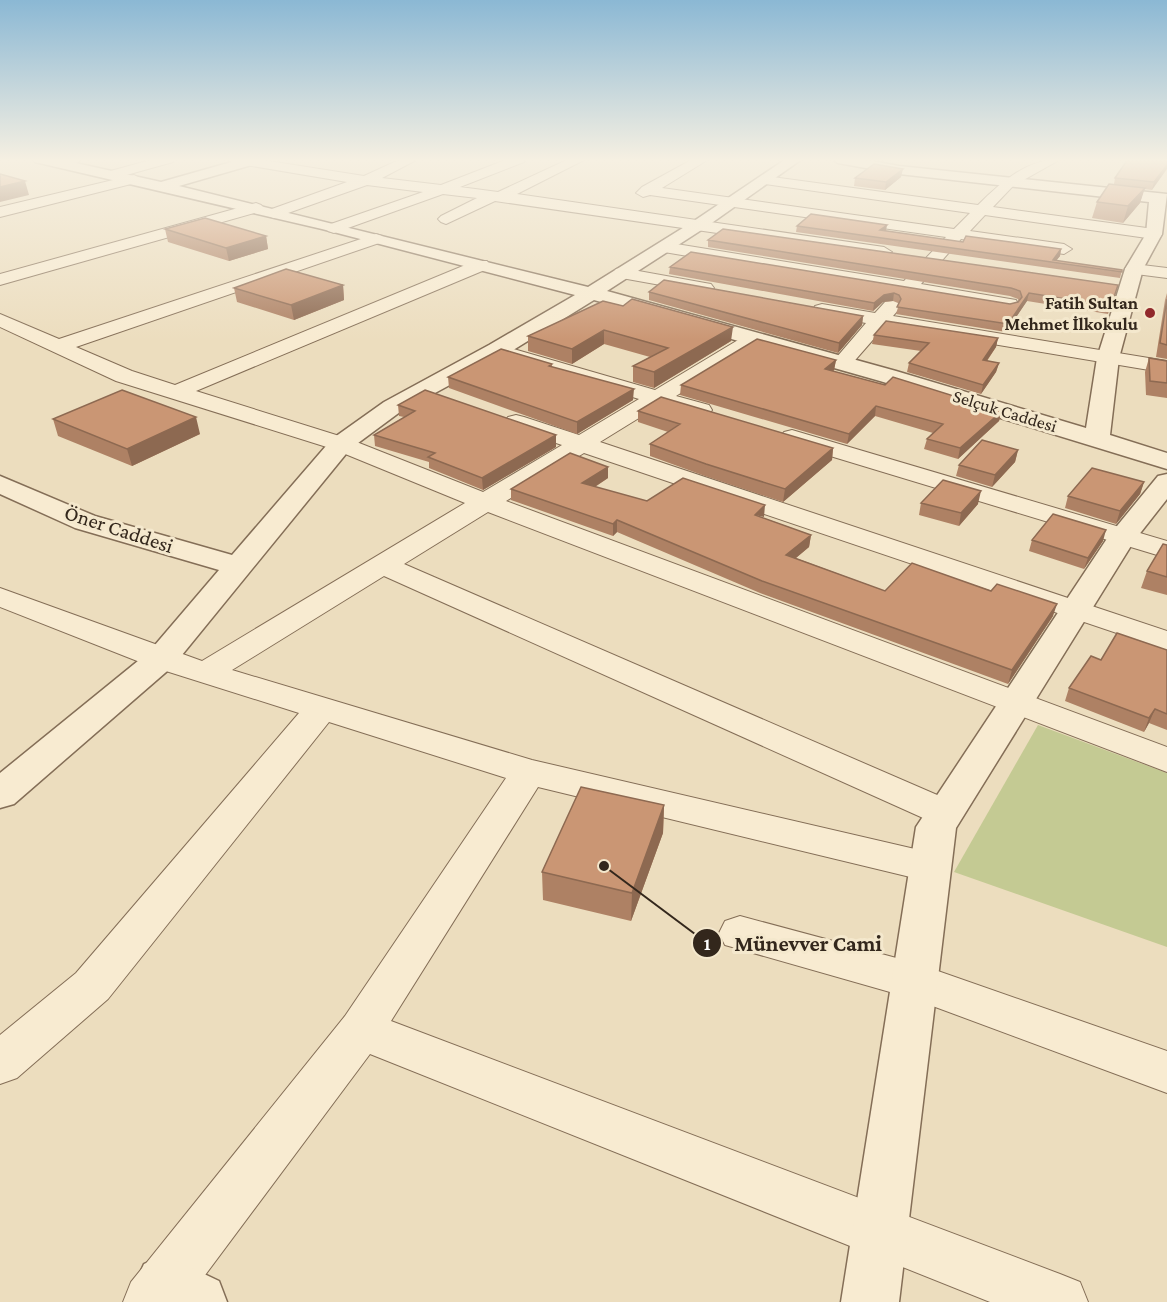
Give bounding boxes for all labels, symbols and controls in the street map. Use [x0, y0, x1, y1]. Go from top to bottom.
place label: Fatih Sultan Mehmet İlkokulu [1004, 293, 1139, 334]
marker: Fatih Sultan Mehmet İlkokulu [1143, 306, 1157, 320]
street label: Selçuk Caddesi [951, 386, 1060, 436]
street label: Öner Caddesi [62, 500, 177, 558]
callout: Münevver Cami [692, 923, 894, 963]
text: Münevver Cami [734, 931, 882, 956]
text: 1 [704, 934, 711, 954]

